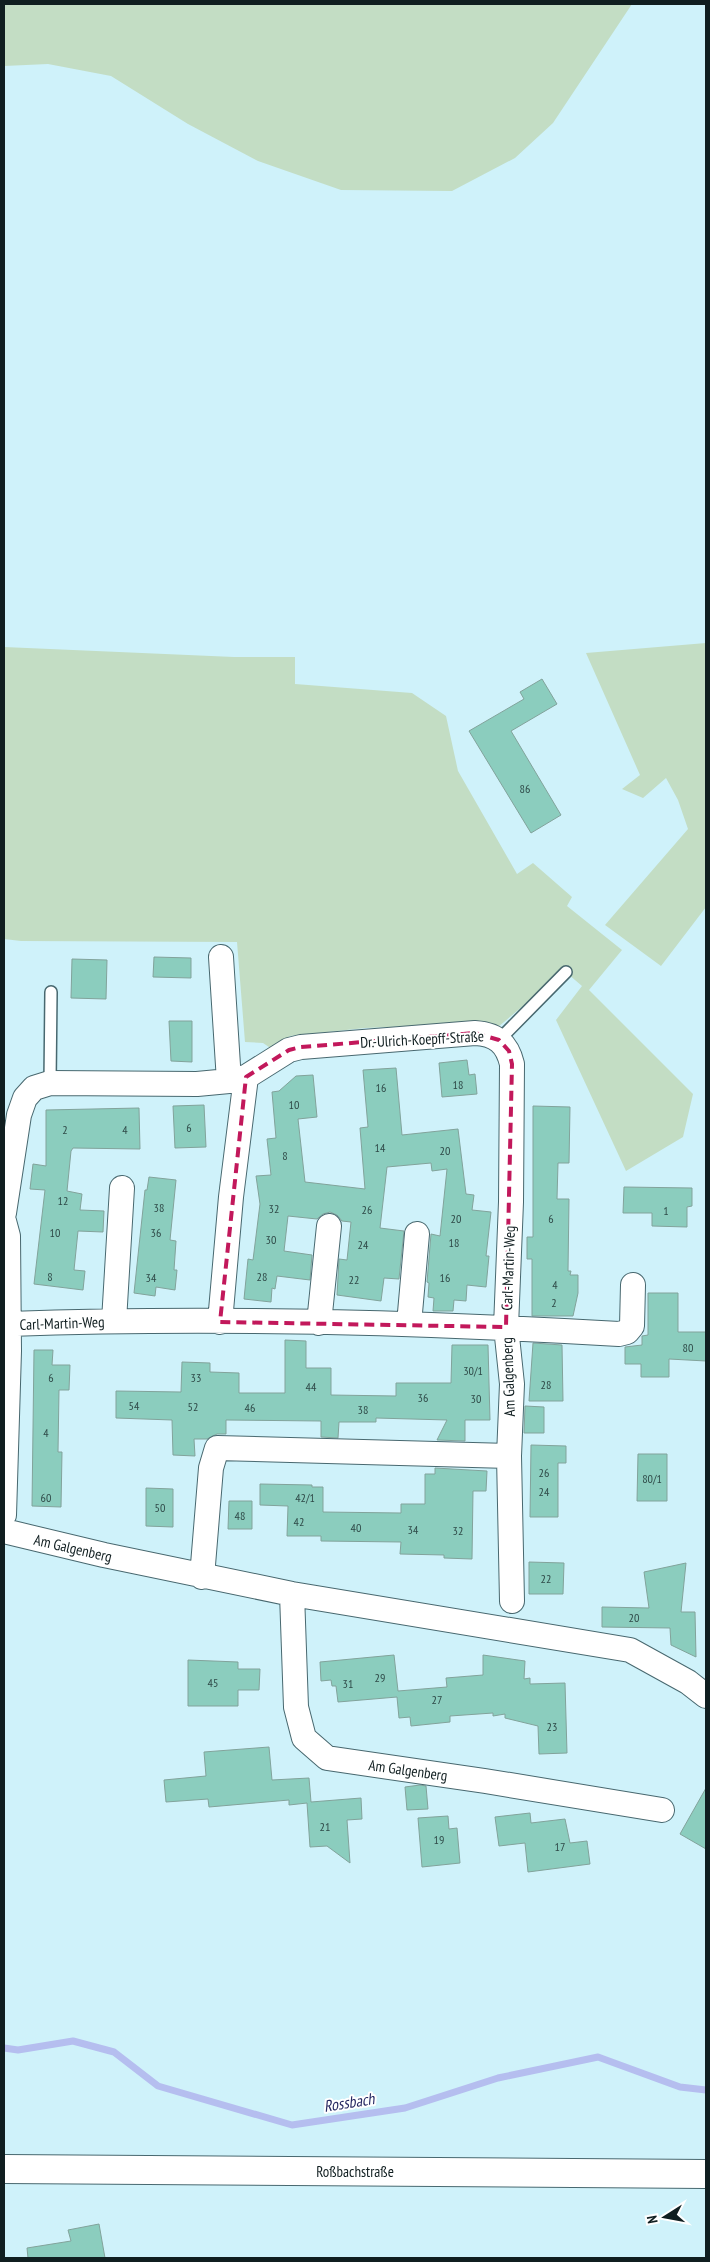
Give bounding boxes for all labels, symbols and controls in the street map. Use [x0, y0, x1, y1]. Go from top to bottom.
house number: 86 [520, 781, 530, 796]
street label: Dr.-Ulrich-Koepff-Straße [360, 1026, 484, 1052]
house number: 18 [453, 1077, 463, 1092]
house number: 16 [376, 1080, 386, 1095]
house number: 10 [289, 1097, 299, 1112]
house number: 6 [186, 1120, 192, 1135]
house number: 2 [62, 1122, 68, 1137]
house number: 4 [122, 1122, 128, 1137]
house number: 14 [375, 1140, 386, 1155]
house number: 20 [440, 1143, 450, 1158]
house number: 8 [282, 1148, 288, 1163]
house number: 12 [58, 1193, 68, 1208]
house number: 38 [154, 1200, 164, 1215]
house number: 32 [269, 1201, 279, 1216]
house number: 26 [362, 1202, 372, 1217]
house number: 1 [663, 1203, 669, 1218]
house number: 20 [451, 1211, 461, 1226]
house number: 6 [548, 1211, 554, 1226]
house number: 10 [50, 1225, 60, 1240]
house number: 36 [151, 1225, 161, 1240]
street label: Carl-Martin-Weg [497, 1225, 519, 1311]
house number: 30 [266, 1232, 276, 1247]
house number: 18 [449, 1235, 459, 1250]
house number: 24 [358, 1237, 369, 1252]
house number: 8 [47, 1269, 53, 1284]
house number: 28 [257, 1269, 267, 1284]
house number: 34 [146, 1270, 157, 1285]
house number: 16 [440, 1270, 450, 1285]
house number: 22 [349, 1272, 359, 1287]
house number: 4 [552, 1277, 558, 1292]
house number: 2 [551, 1295, 557, 1310]
street label: Carl-Martin-Weg [19, 1312, 105, 1334]
street label: Am Galgenberg [497, 1337, 519, 1417]
house number: 80 [683, 1340, 693, 1355]
house number: 30/1 [463, 1363, 483, 1378]
house number: 6 [48, 1370, 54, 1385]
house number: 33 [191, 1370, 201, 1385]
house number: 28 [541, 1377, 551, 1392]
house number: 44 [306, 1379, 317, 1394]
house number: 36 [418, 1390, 428, 1405]
house number: 30 [471, 1391, 481, 1406]
house number: 54 [129, 1398, 140, 1413]
house number: 52 [188, 1399, 198, 1414]
house number: 46 [245, 1400, 255, 1415]
house number: 38 [358, 1402, 368, 1417]
house number: 4 [43, 1425, 49, 1440]
house number: 26 [539, 1465, 549, 1480]
house number: 80/1 [642, 1471, 662, 1486]
house number: 24 [539, 1484, 550, 1499]
house number: 60 [41, 1490, 51, 1505]
house number: 42/1 [295, 1490, 315, 1505]
house number: 50 [155, 1500, 165, 1515]
house number: 48 [235, 1508, 245, 1523]
house number: 42 [294, 1514, 304, 1529]
house number: 40 [351, 1520, 361, 1535]
house number: 34 [408, 1522, 419, 1537]
house number: 32 [453, 1523, 463, 1538]
street label: Am Galgenberg [32, 1530, 114, 1566]
house number: 22 [541, 1571, 551, 1586]
house number: 20 [629, 1610, 639, 1625]
house number: 29 [375, 1670, 385, 1685]
house number: 45 [208, 1675, 218, 1690]
house number: 31 [343, 1676, 353, 1691]
house number: 27 [432, 1692, 442, 1707]
house number: 23 [547, 1719, 557, 1734]
street label: Am Galgenberg [367, 1755, 449, 1785]
house number: 21 [320, 1819, 330, 1834]
house number: 19 [434, 1832, 444, 1847]
house number: 17 [555, 1839, 565, 1854]
water label: Rossbach [322, 2088, 377, 2116]
street label: Roßbachstraße [316, 2162, 394, 2181]
north arrow [640, 2192, 690, 2242]
text: N [643, 2214, 662, 2225]

